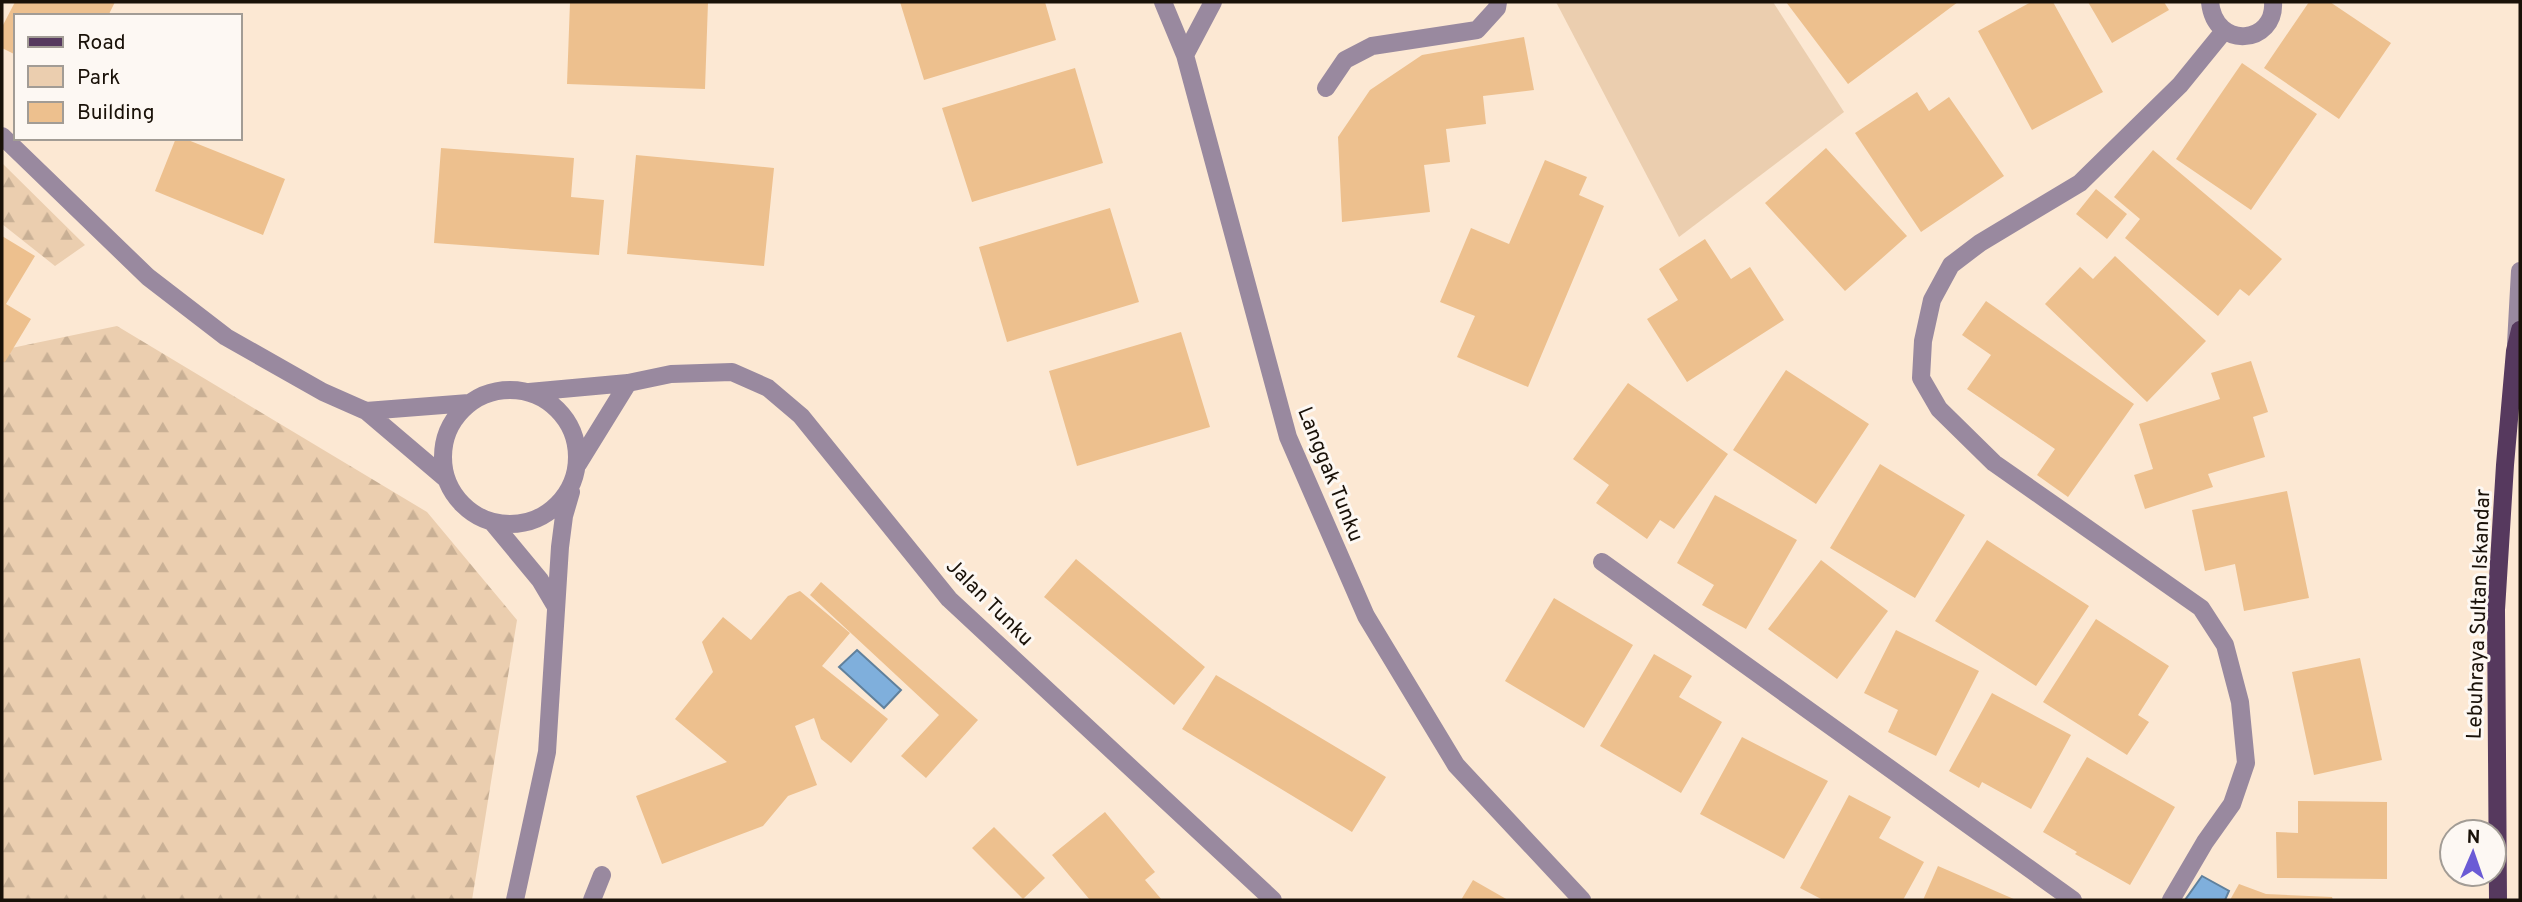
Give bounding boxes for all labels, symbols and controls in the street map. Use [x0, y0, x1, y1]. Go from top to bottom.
legend [14, 14, 242, 140]
text: Road [77, 30, 126, 57]
text: Park [77, 65, 120, 92]
text: Building [77, 100, 155, 127]
street label: Langgak Tunku [1290, 403, 1369, 546]
street label: Lebuhraya Sultan Iskandar [2462, 488, 2497, 740]
street label: Jalan Tunku [939, 554, 1038, 653]
north arrow [2438, 818, 2508, 888]
text: N [2466, 826, 2481, 850]

